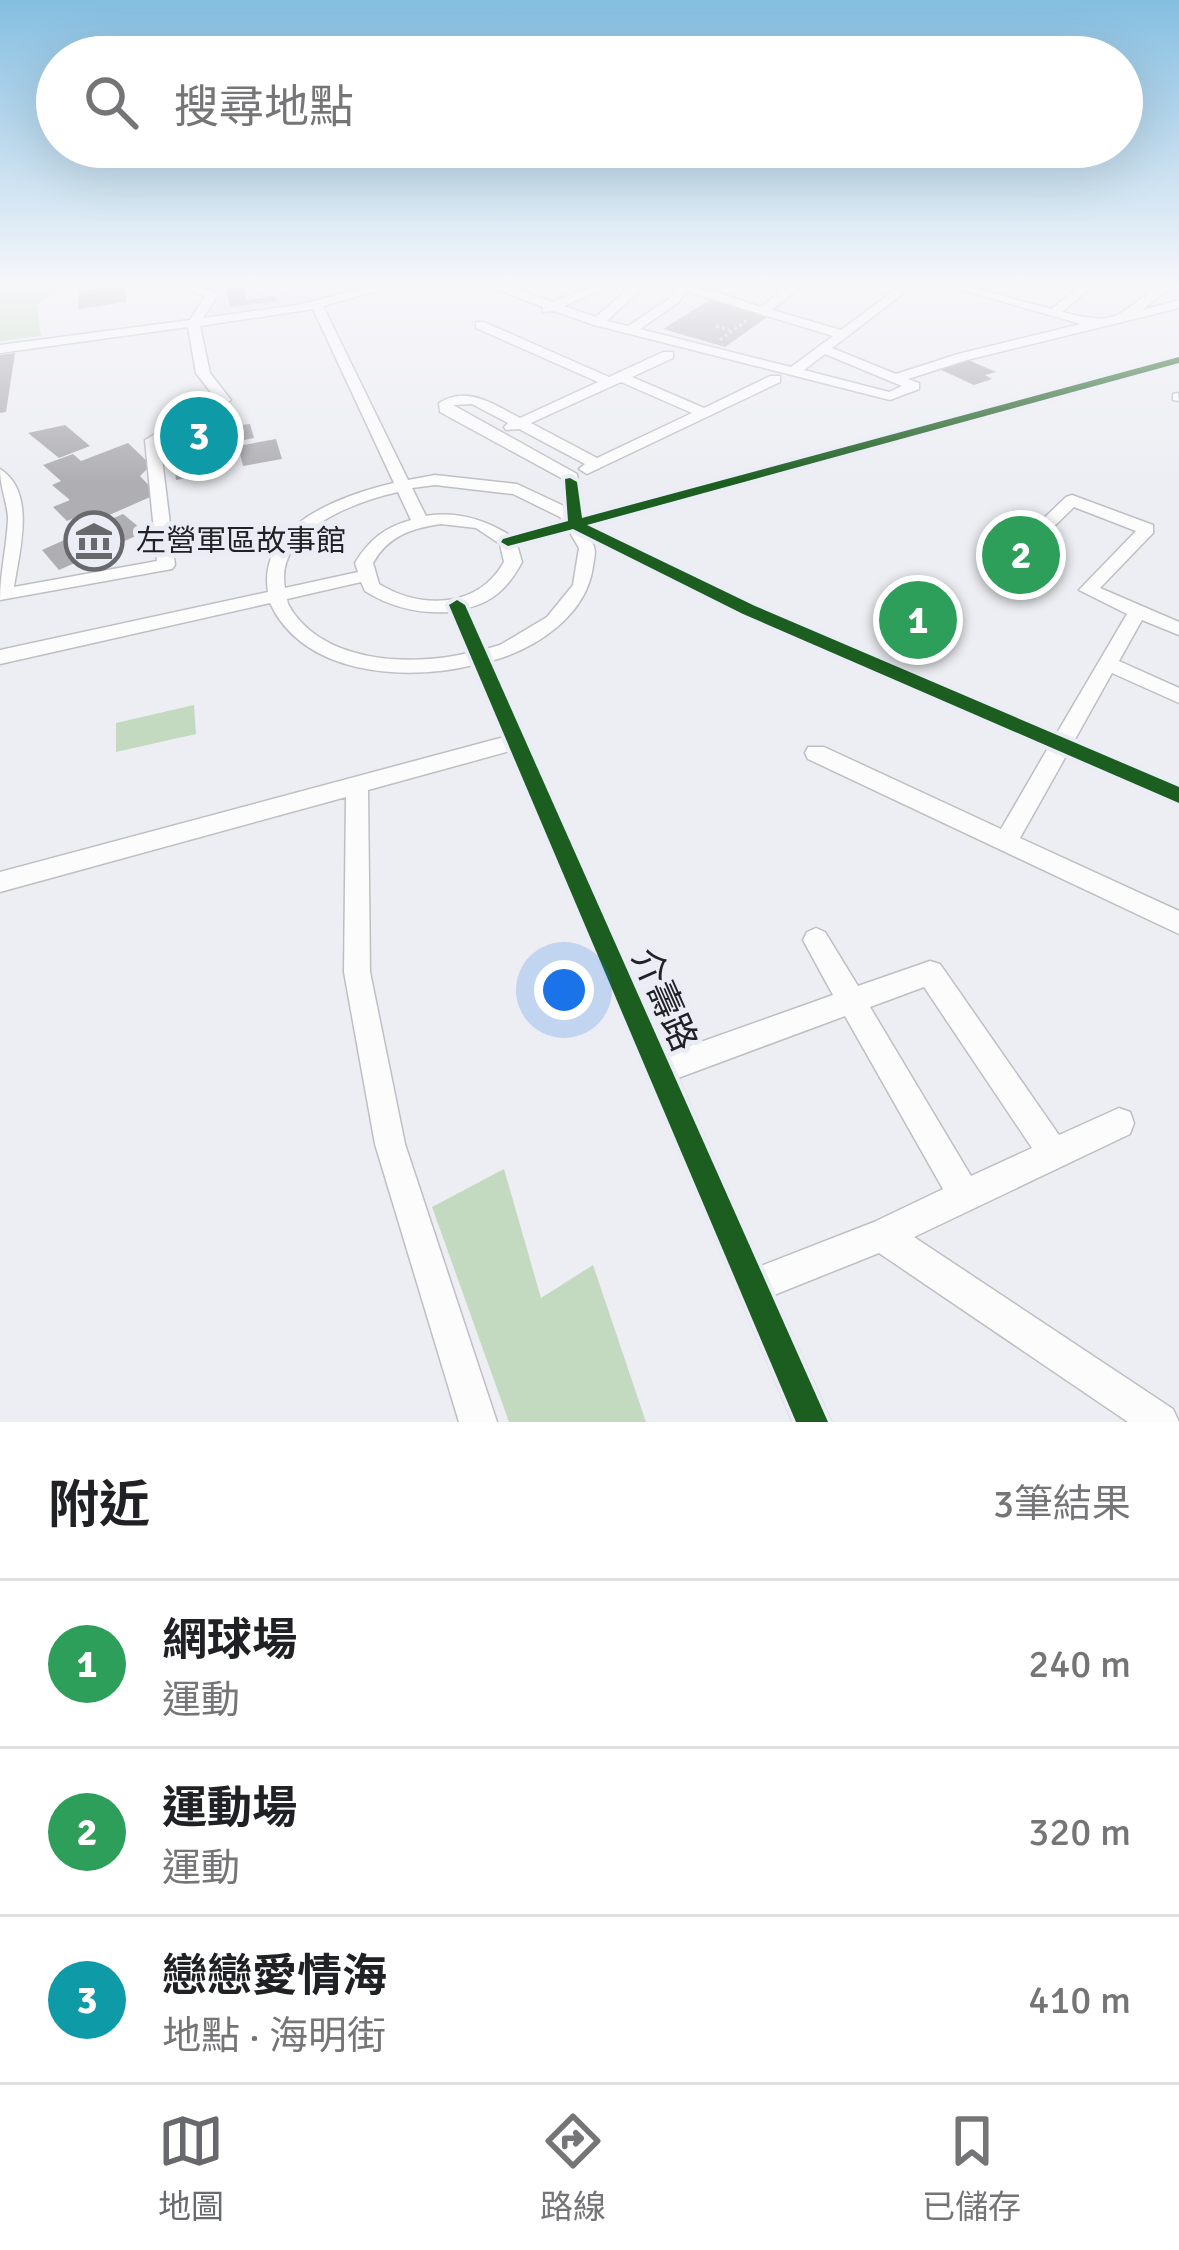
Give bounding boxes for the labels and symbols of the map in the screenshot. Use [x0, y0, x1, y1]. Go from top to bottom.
pin: 3 [160, 391, 238, 481]
museum icon: 左營軍區故事館 [63, 510, 125, 572]
pin: 2 [982, 510, 1060, 600]
place label: 左營軍區故事館 [136, 523, 346, 560]
pin: 1 [879, 575, 957, 665]
street label: 介壽路 [621, 942, 707, 1058]
your location [534, 960, 594, 1020]

